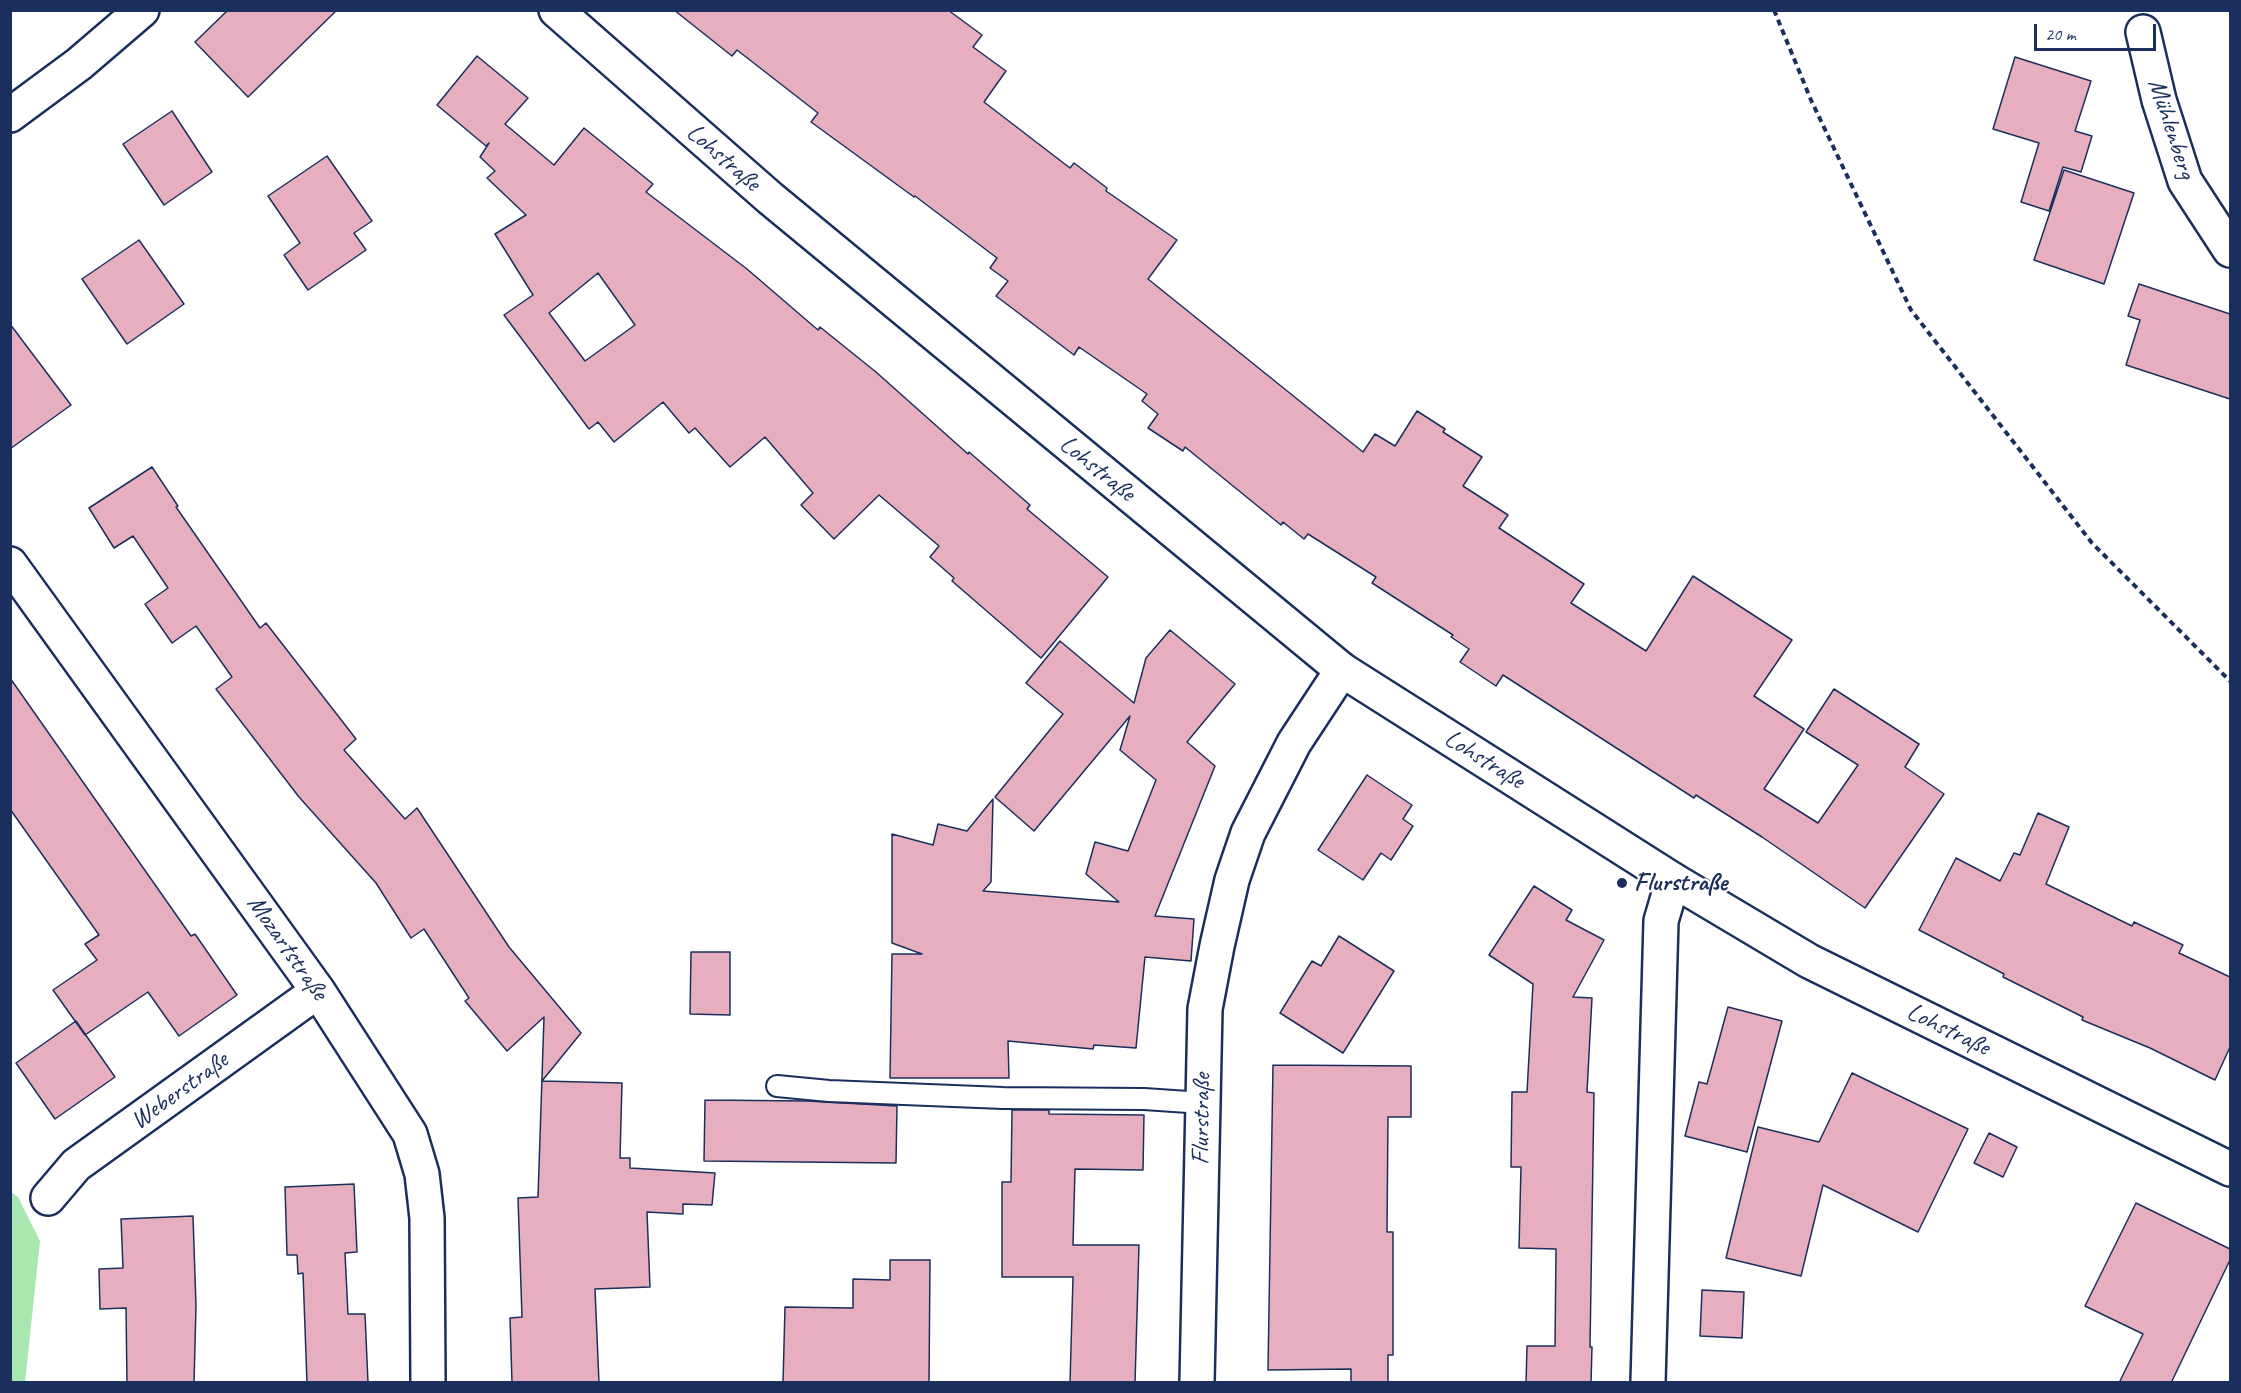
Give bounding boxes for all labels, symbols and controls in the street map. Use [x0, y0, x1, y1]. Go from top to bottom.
scale bar [2037, 12, 2158, 50]
text: 20 m [2045, 23, 2076, 45]
street label: Mühlenberg [2140, 75, 2202, 183]
street label: Lohstraße [679, 117, 767, 199]
street label: Lohstraße [1053, 429, 1141, 509]
street label: Lohstraße [1438, 723, 1530, 797]
place label: Flurstraße [1634, 867, 1727, 899]
marker: Flurstraße [1615, 876, 1629, 890]
street label: Mozartstraße [240, 890, 334, 1006]
street label: Lohstraße [1901, 997, 1995, 1063]
street label: Weberstraße [125, 1045, 235, 1137]
street label: Flurstraße [1186, 1073, 1218, 1165]

